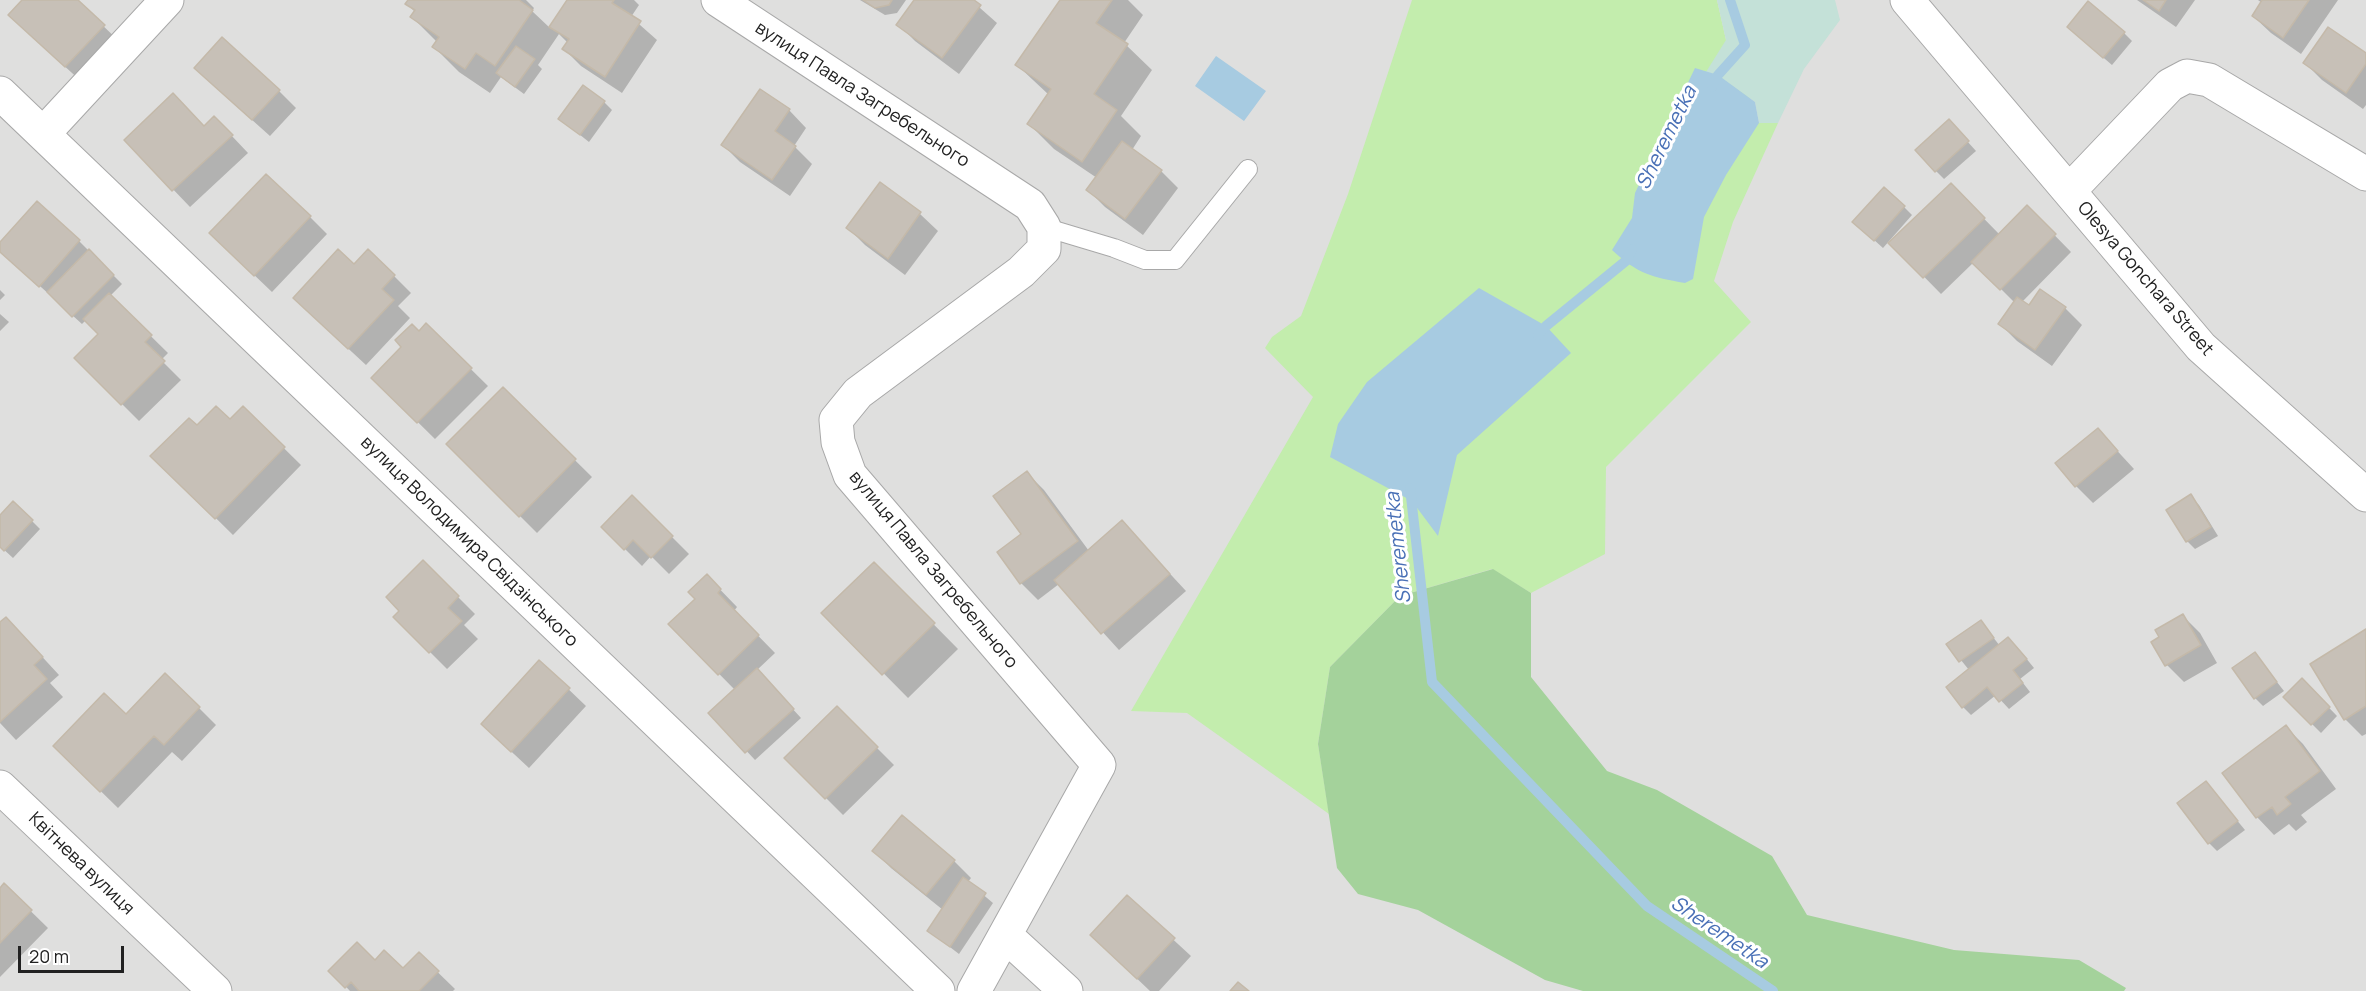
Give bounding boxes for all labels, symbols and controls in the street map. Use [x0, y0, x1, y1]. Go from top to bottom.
street label: вулиця Павла Загребельного [751, 18, 973, 172]
water label: Sheremetka [1632, 82, 1702, 194]
street label: Olesya Gonchara Street [2072, 198, 2218, 360]
street label: вулиця Володимира Свідзінського [356, 432, 582, 652]
street label: вулиця Павла Загребельного [844, 467, 1022, 673]
water label: Sheremetka [1381, 491, 1417, 605]
street label: Квітнева вулиця [24, 808, 138, 920]
water label: Sheremetka [1666, 892, 1772, 974]
scale bar [21, 934, 128, 972]
text: 20 m [29, 944, 69, 968]

